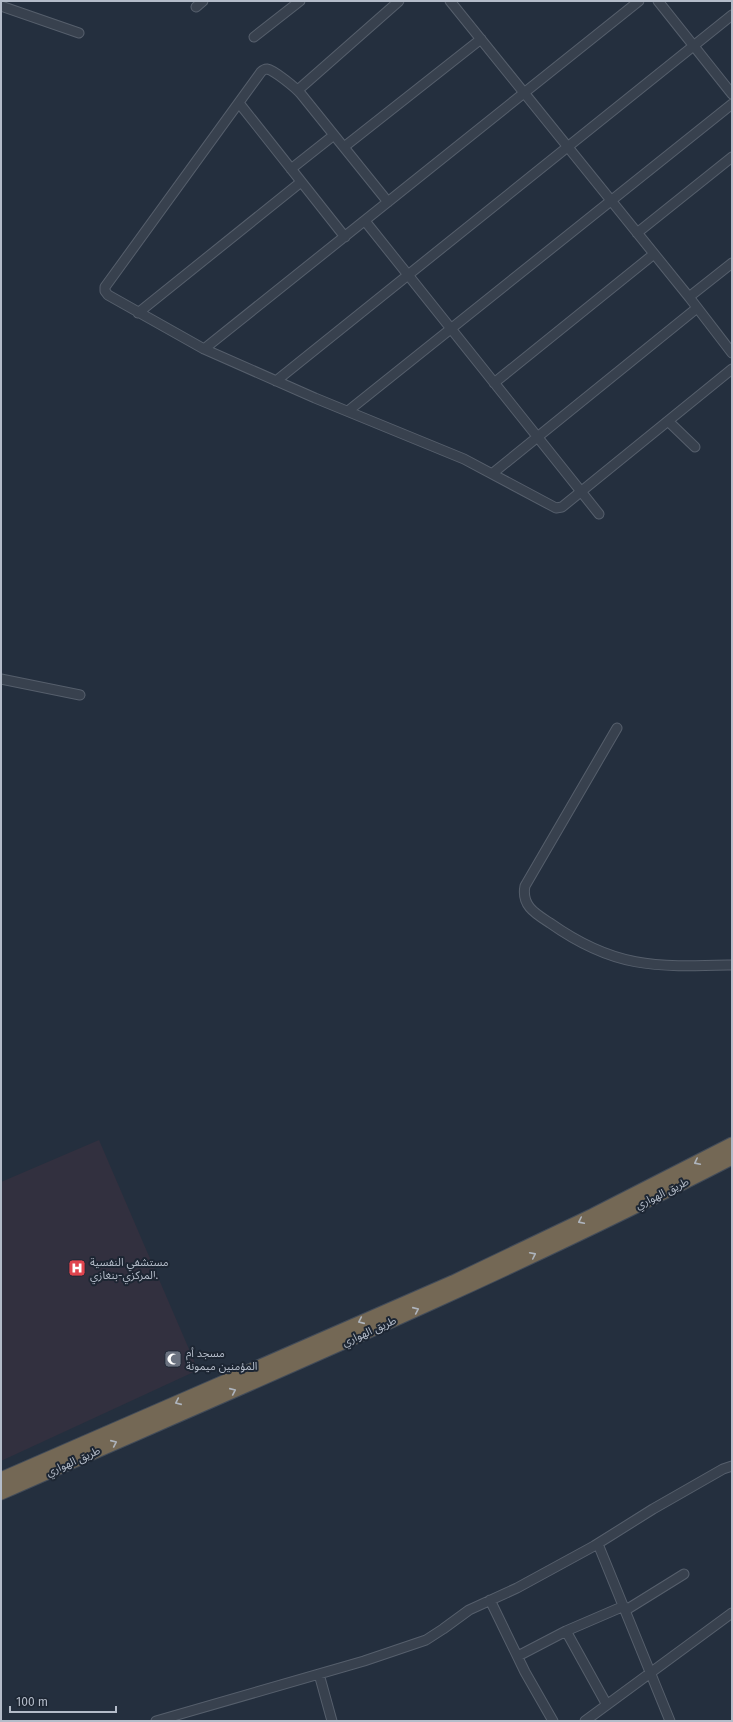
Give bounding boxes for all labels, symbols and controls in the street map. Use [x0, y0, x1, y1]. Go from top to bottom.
one-way arrow [694, 1158, 702, 1165]
street label: طريق الهواري [633, 1175, 692, 1214]
one-way arrow [578, 1216, 586, 1224]
one-way arrow [529, 1253, 537, 1260]
place label: مستشفي النفسية المركزي-بنغازي. [90, 1256, 169, 1285]
hospital icon: مستشفي النفسية المركزي-بنغازي. [67, 1258, 87, 1278]
one-way arrow [412, 1307, 419, 1315]
street label: طريق الهواري [340, 1314, 399, 1351]
one-way arrow [358, 1316, 366, 1324]
place label: مسجد أم المؤمنين ميمونة [186, 1347, 257, 1373]
mosque icon: مسجد أم المؤمنين ميمونة [163, 1349, 183, 1369]
one-way arrow [228, 1388, 236, 1396]
one-way arrow [175, 1397, 182, 1405]
one-way arrow [110, 1440, 117, 1448]
street label: طريق الهواري [44, 1444, 103, 1481]
scale bar [10, 1688, 116, 1714]
text: 100 m [16, 1695, 48, 1709]

